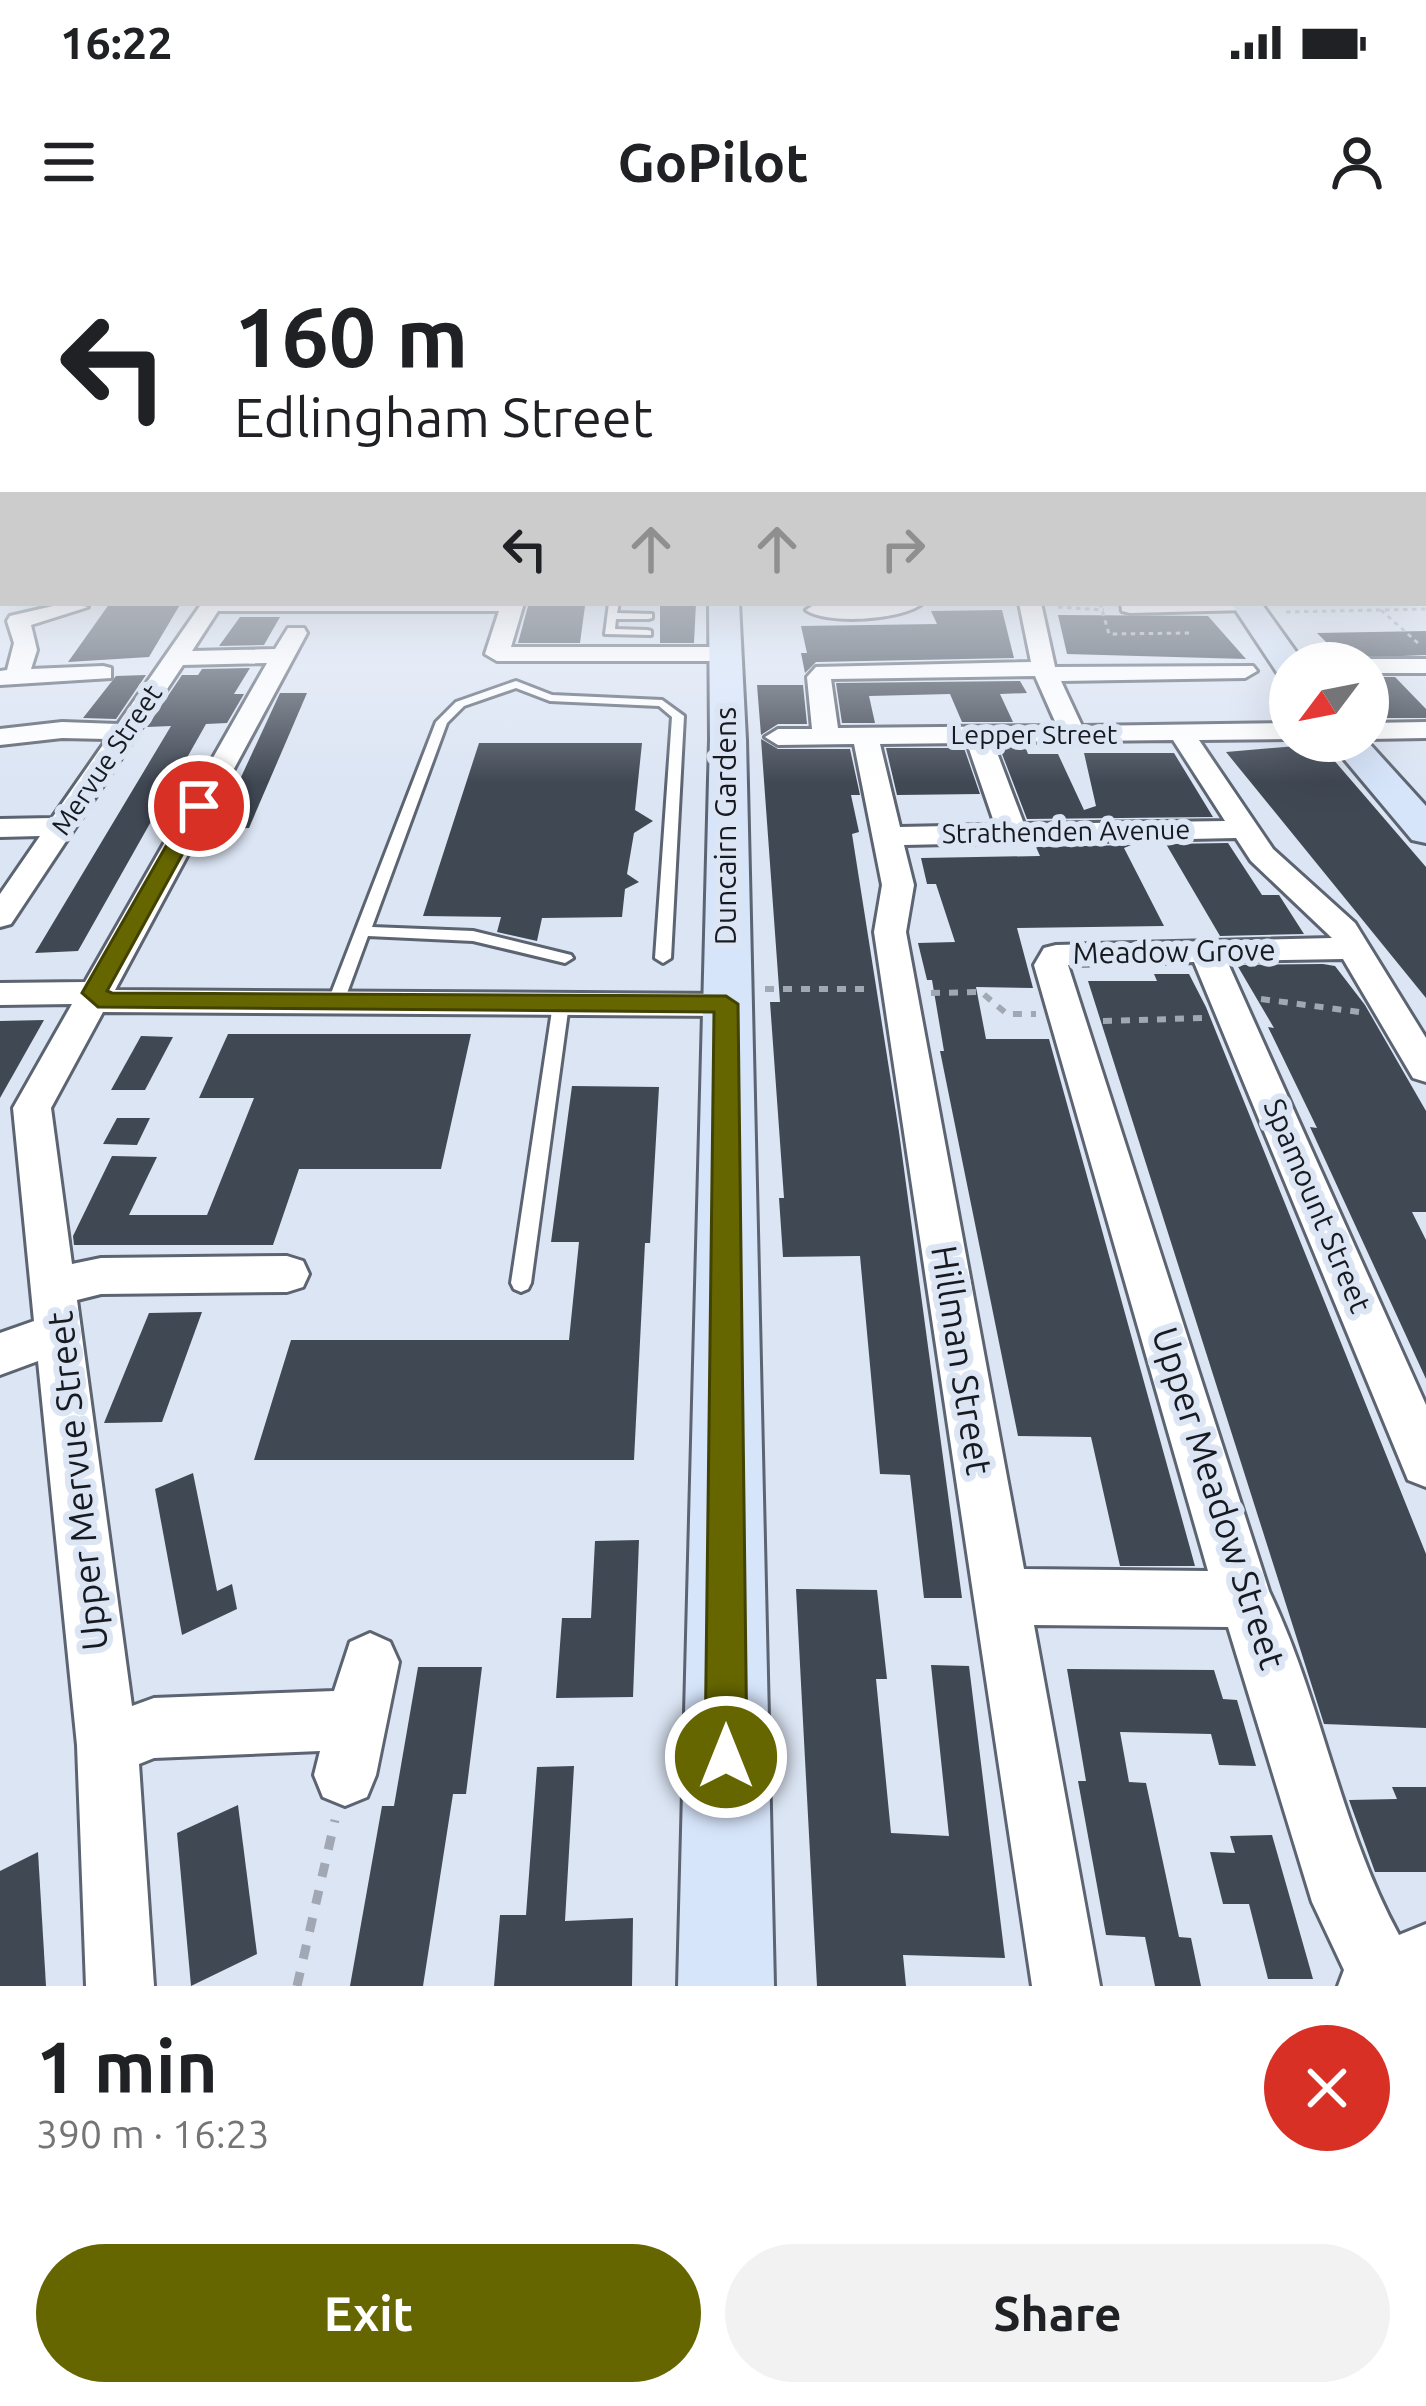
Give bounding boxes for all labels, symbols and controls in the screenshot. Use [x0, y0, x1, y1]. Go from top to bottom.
text: 16:22 [60, 17, 173, 68]
icon: menu [36, 129, 102, 195]
icon: person [1324, 129, 1390, 195]
text: GoPilot [617, 132, 809, 192]
icon: left [36, 288, 192, 444]
text: 160 m [234, 289, 468, 383]
text: Edlingham Street [234, 387, 653, 447]
icon: left [492, 516, 558, 582]
icon: ahead [618, 516, 684, 582]
icon: ahead [744, 516, 810, 582]
icon: right [870, 516, 936, 582]
north arrow [1269, 642, 1389, 762]
map controls [1269, 642, 1389, 762]
street label: Mervue Street [45, 679, 168, 840]
street label: Duncairn Gardens [708, 707, 742, 945]
street label: Lepper Street [951, 719, 1118, 749]
pin [148, 755, 250, 857]
icon: arrive [166, 773, 232, 839]
street label: Strathenden Avenue [942, 814, 1190, 848]
street label: Meadow Grove [1072, 932, 1276, 970]
street label: Spamount Street [1258, 1094, 1378, 1318]
street label: Hillman Street [924, 1242, 1001, 1477]
street label: Upper Mervue Street [38, 1309, 115, 1653]
street label: Upper Meadow Street [1145, 1322, 1294, 1674]
position arrow [663, 1694, 789, 1820]
button: close [1264, 2025, 1390, 2151]
text: 1 min [36, 2026, 218, 2107]
text: 390 m · 16:23 [36, 2112, 270, 2155]
button: Exit [36, 2244, 701, 2382]
button: Share [725, 2244, 1390, 2382]

